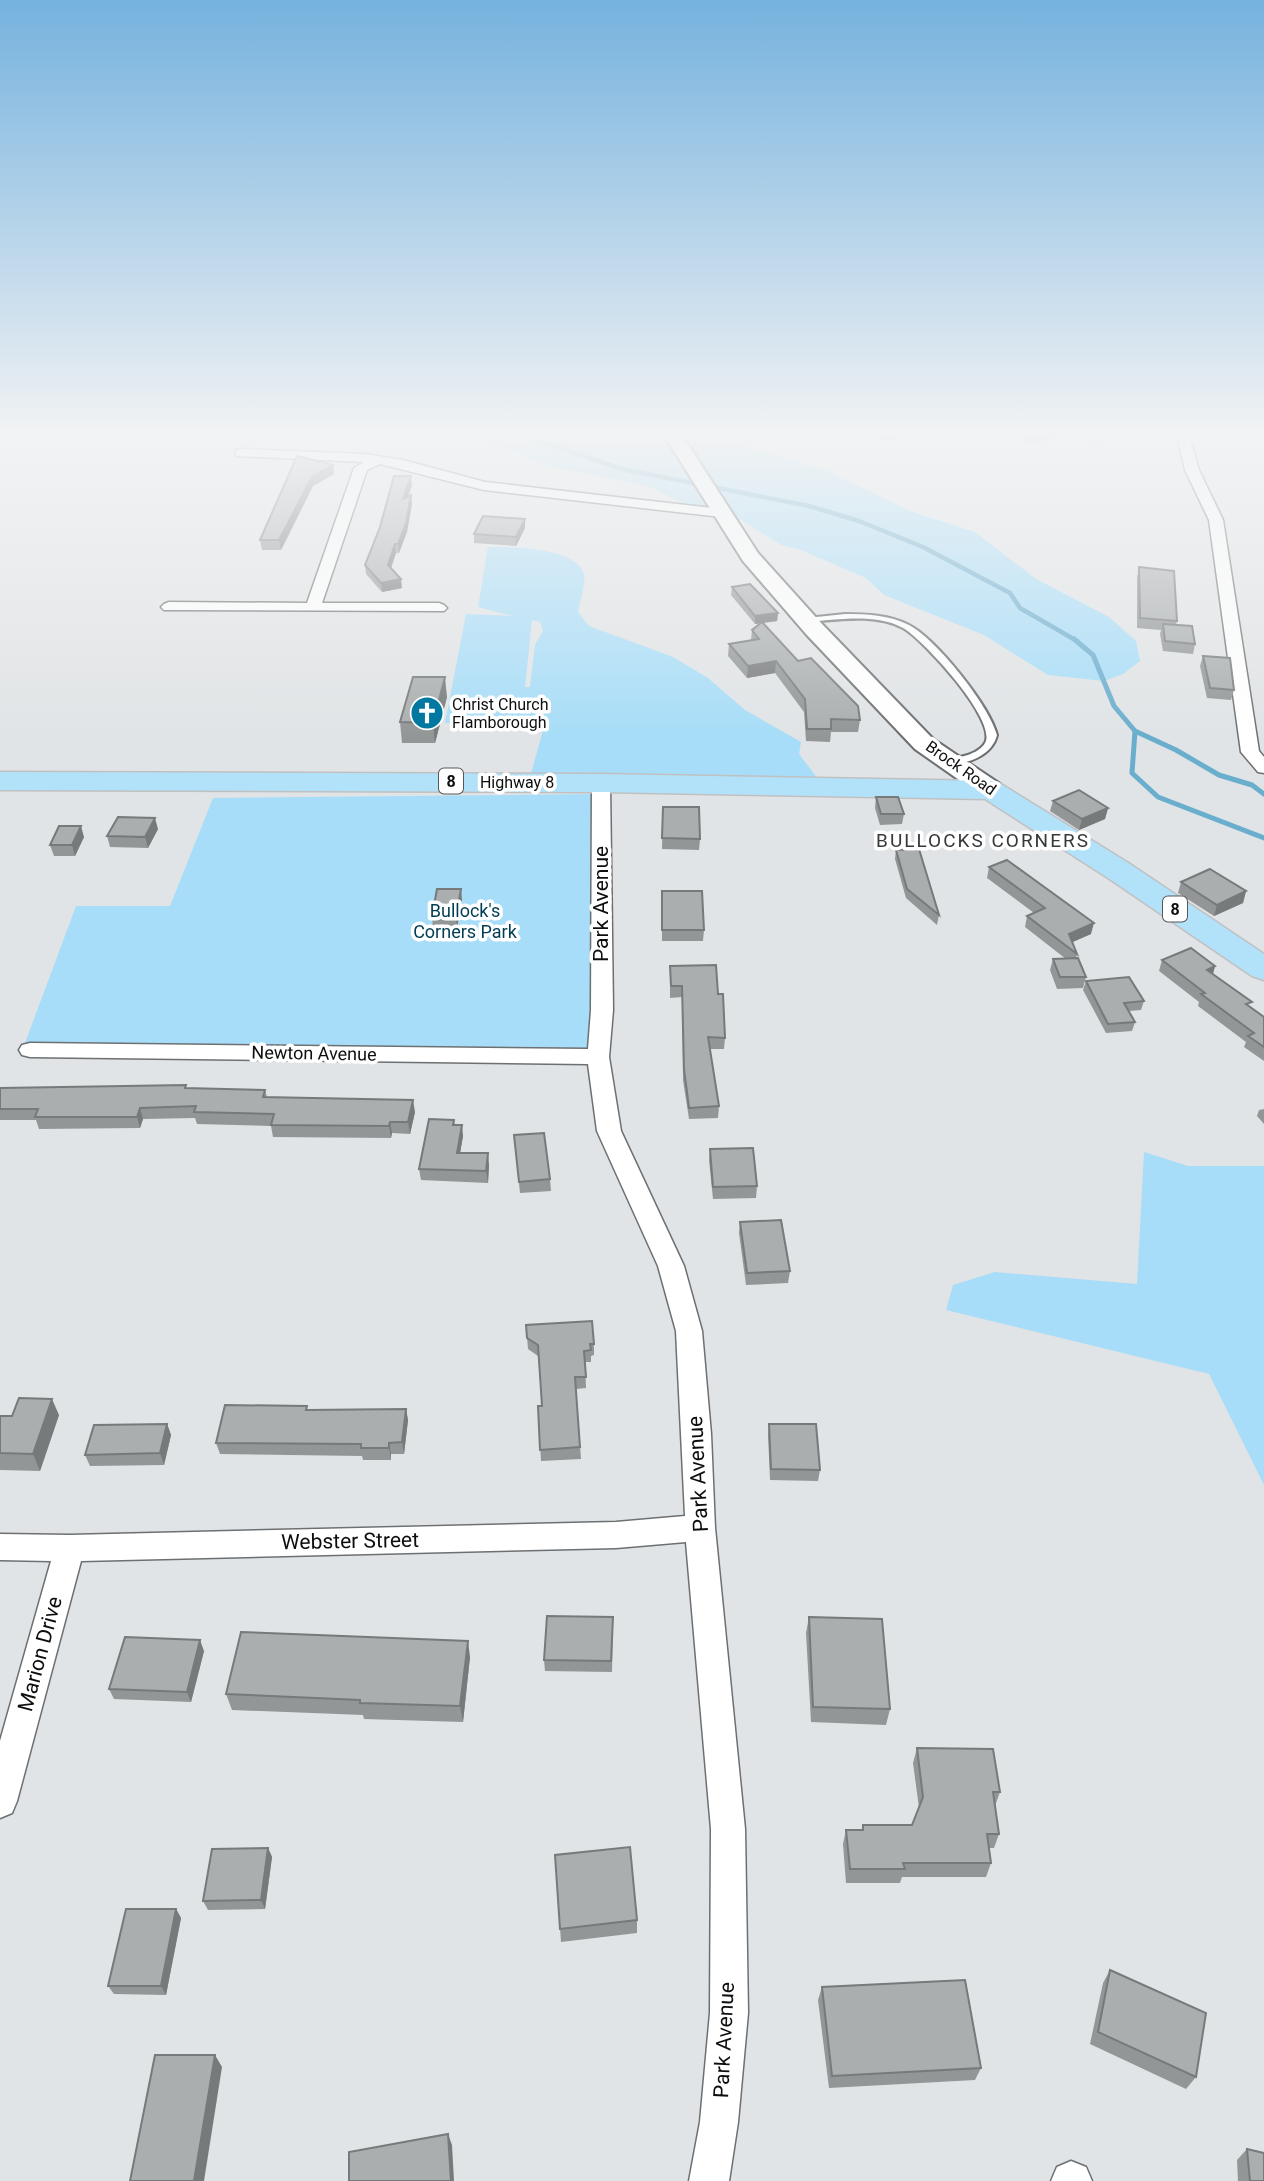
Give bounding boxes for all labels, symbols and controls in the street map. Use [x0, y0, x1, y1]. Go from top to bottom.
church icon: Christ Church Flamborough [408, 694, 446, 732]
place label: Christ Church Flamborough [452, 695, 549, 732]
street label: Brock Road [922, 737, 1000, 799]
road number: 8 [439, 768, 463, 794]
street label: Highway 8 [480, 773, 554, 792]
district label: BULLOCKS CORNERS [876, 829, 1090, 852]
street label: Park Avenue [589, 846, 613, 962]
road number: 8 [1163, 897, 1187, 922]
park label: Bullock's Corners Park [413, 900, 518, 942]
street label: Newton Avenue [251, 1041, 377, 1065]
street label: Park Avenue [683, 1415, 713, 1533]
street label: Webster Street [281, 1528, 419, 1554]
street label: Marion Drive [13, 1594, 67, 1714]
street label: Park Avenue [709, 1981, 739, 2099]

